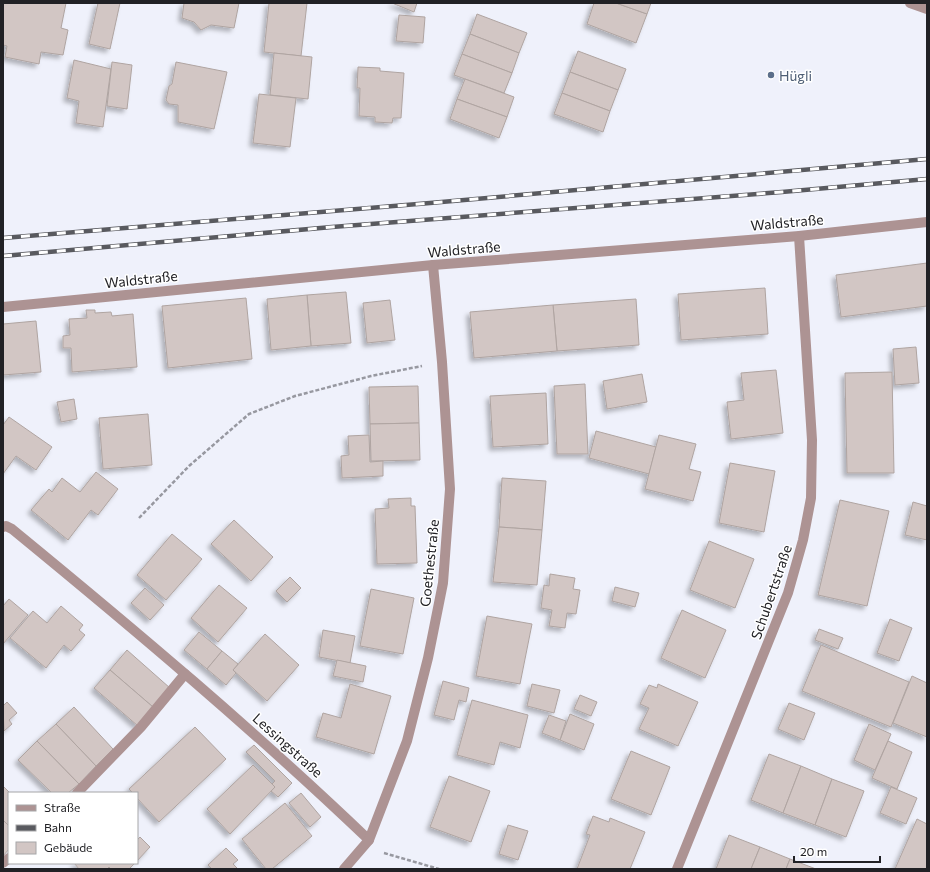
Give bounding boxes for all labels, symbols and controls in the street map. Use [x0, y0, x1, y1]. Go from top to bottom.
place label: Hügli [779, 67, 812, 84]
marker: Hügli [766, 70, 776, 80]
street label: Waldstraße [750, 210, 824, 234]
street label: Waldstraße [427, 237, 501, 261]
street label: Waldstraße [104, 267, 178, 291]
street label: Goethestraße [416, 518, 442, 608]
street label: Schubertstraße [747, 543, 795, 641]
street label: Lessingstraße [250, 709, 326, 781]
legend [8, 792, 138, 864]
text: Straße [44, 800, 80, 814]
text: Bahn [44, 820, 72, 834]
scale bar [794, 838, 880, 864]
text: Gebäude [44, 840, 92, 854]
text: 20 m [800, 844, 827, 858]

